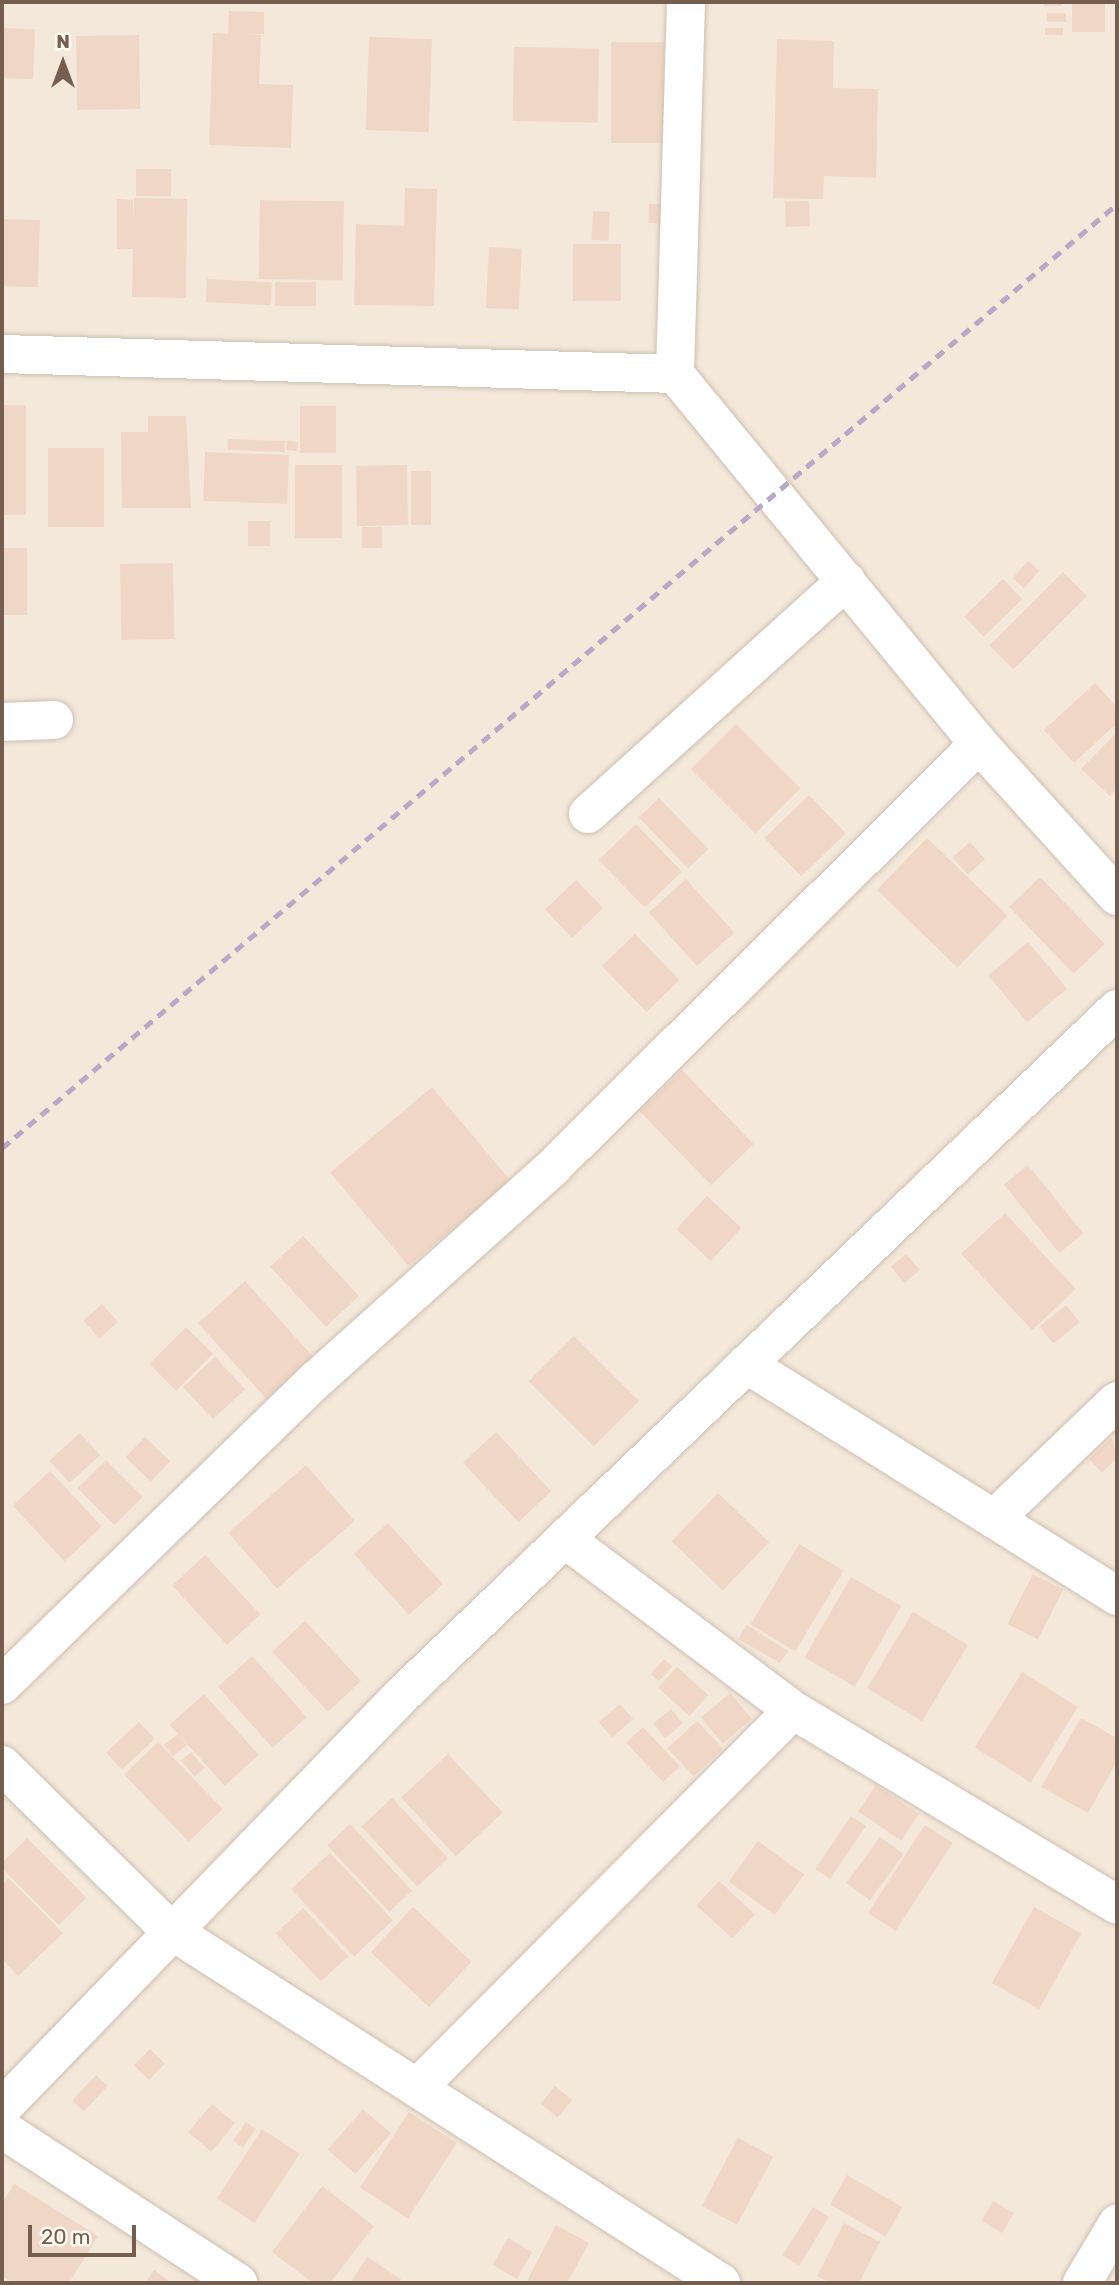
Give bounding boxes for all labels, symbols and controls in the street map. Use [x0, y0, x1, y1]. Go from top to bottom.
north arrow [28, 28, 98, 98]
text: N [56, 30, 70, 53]
scale bar [32, 2212, 140, 2256]
text: 20 m [41, 2224, 90, 2249]

